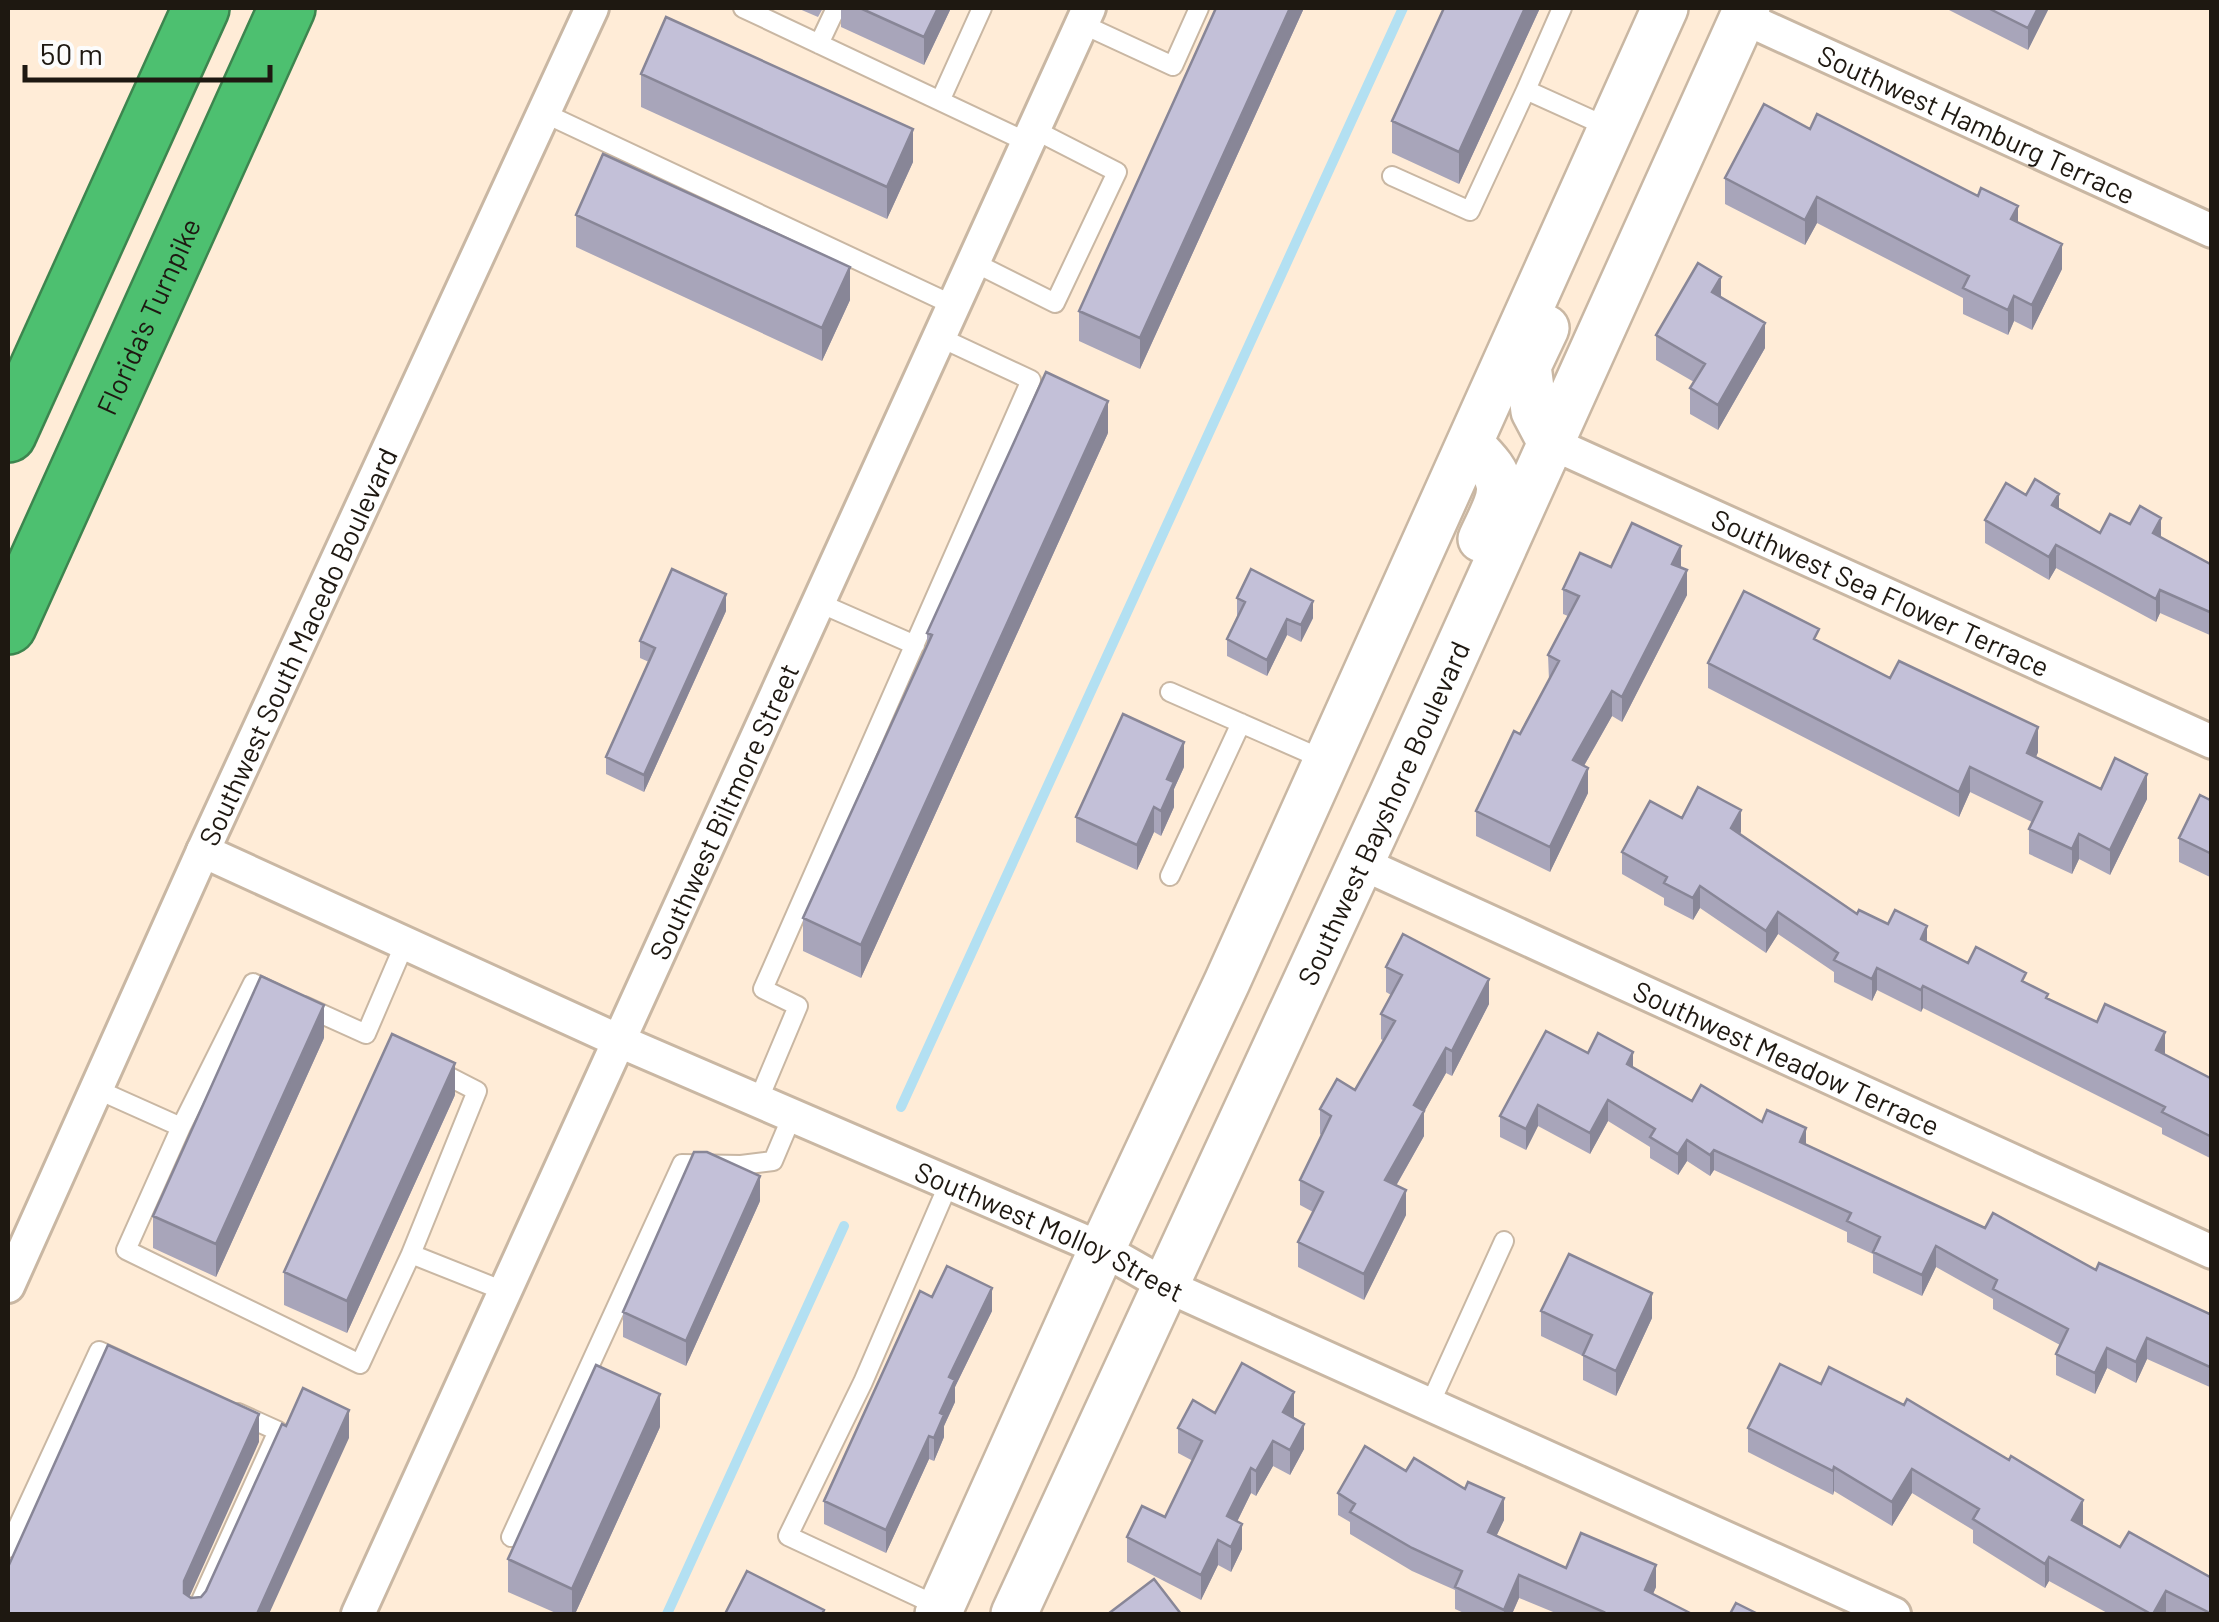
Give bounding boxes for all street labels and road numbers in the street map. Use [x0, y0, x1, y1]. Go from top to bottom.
street label: Southwest Hamburg Terrace [1813, 37, 2141, 211]
street label: Florida's Turnpike [89, 213, 207, 420]
street label: Southwest South Macedo Boulevard [191, 442, 404, 851]
street label: Southwest Sea Flower Terrace [1707, 501, 2055, 683]
street label: Southwest Bayshore Boulevard [1290, 635, 1476, 990]
street label: Southwest Biltmore Street [641, 658, 806, 965]
street label: Southwest Meadow Terrace [1628, 973, 1945, 1142]
street label: Southwest Molloy Street [910, 1154, 1189, 1308]

